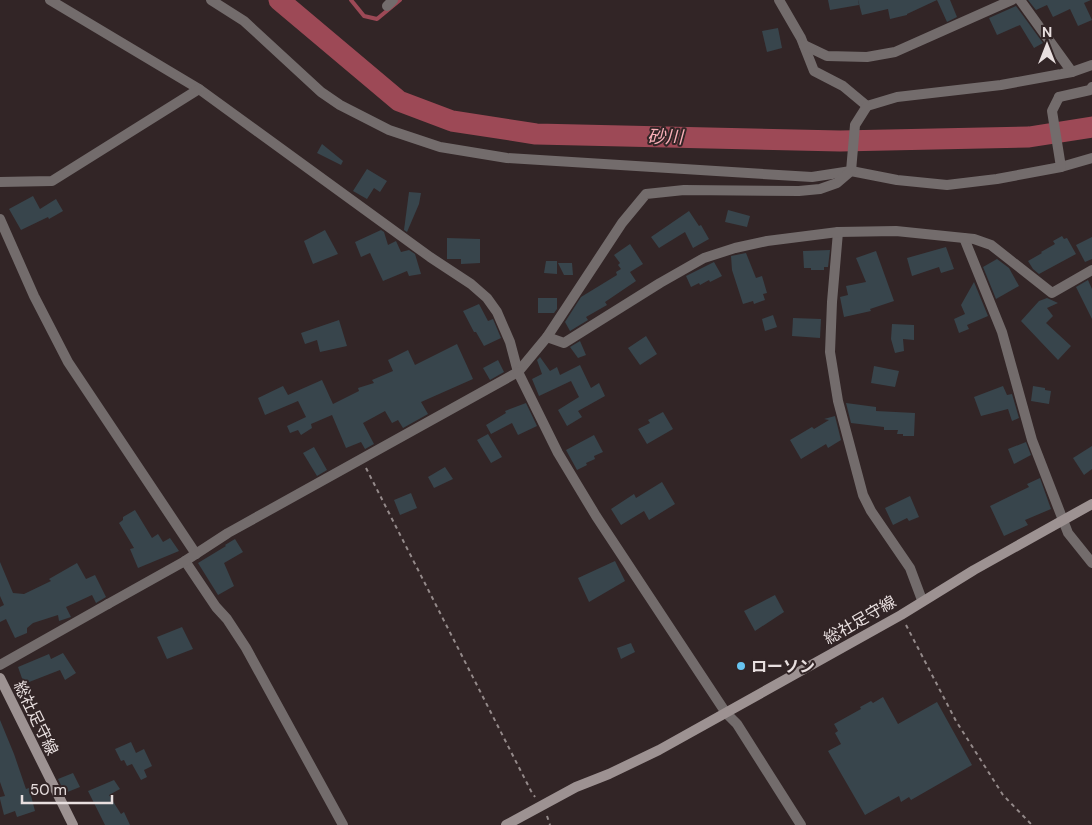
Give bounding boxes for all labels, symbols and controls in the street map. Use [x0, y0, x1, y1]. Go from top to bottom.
north arrow [1022, 20, 1072, 70]
text: N [1042, 23, 1052, 41]
water label: 砂川 [647, 125, 685, 149]
street label: 総社足守線 [820, 591, 900, 649]
place label: ローソン [751, 656, 815, 677]
marker: ローソン [735, 660, 747, 672]
street label: 総社足守線 [9, 677, 63, 759]
scale bar [22, 772, 112, 804]
text: 50 m [30, 780, 67, 800]

